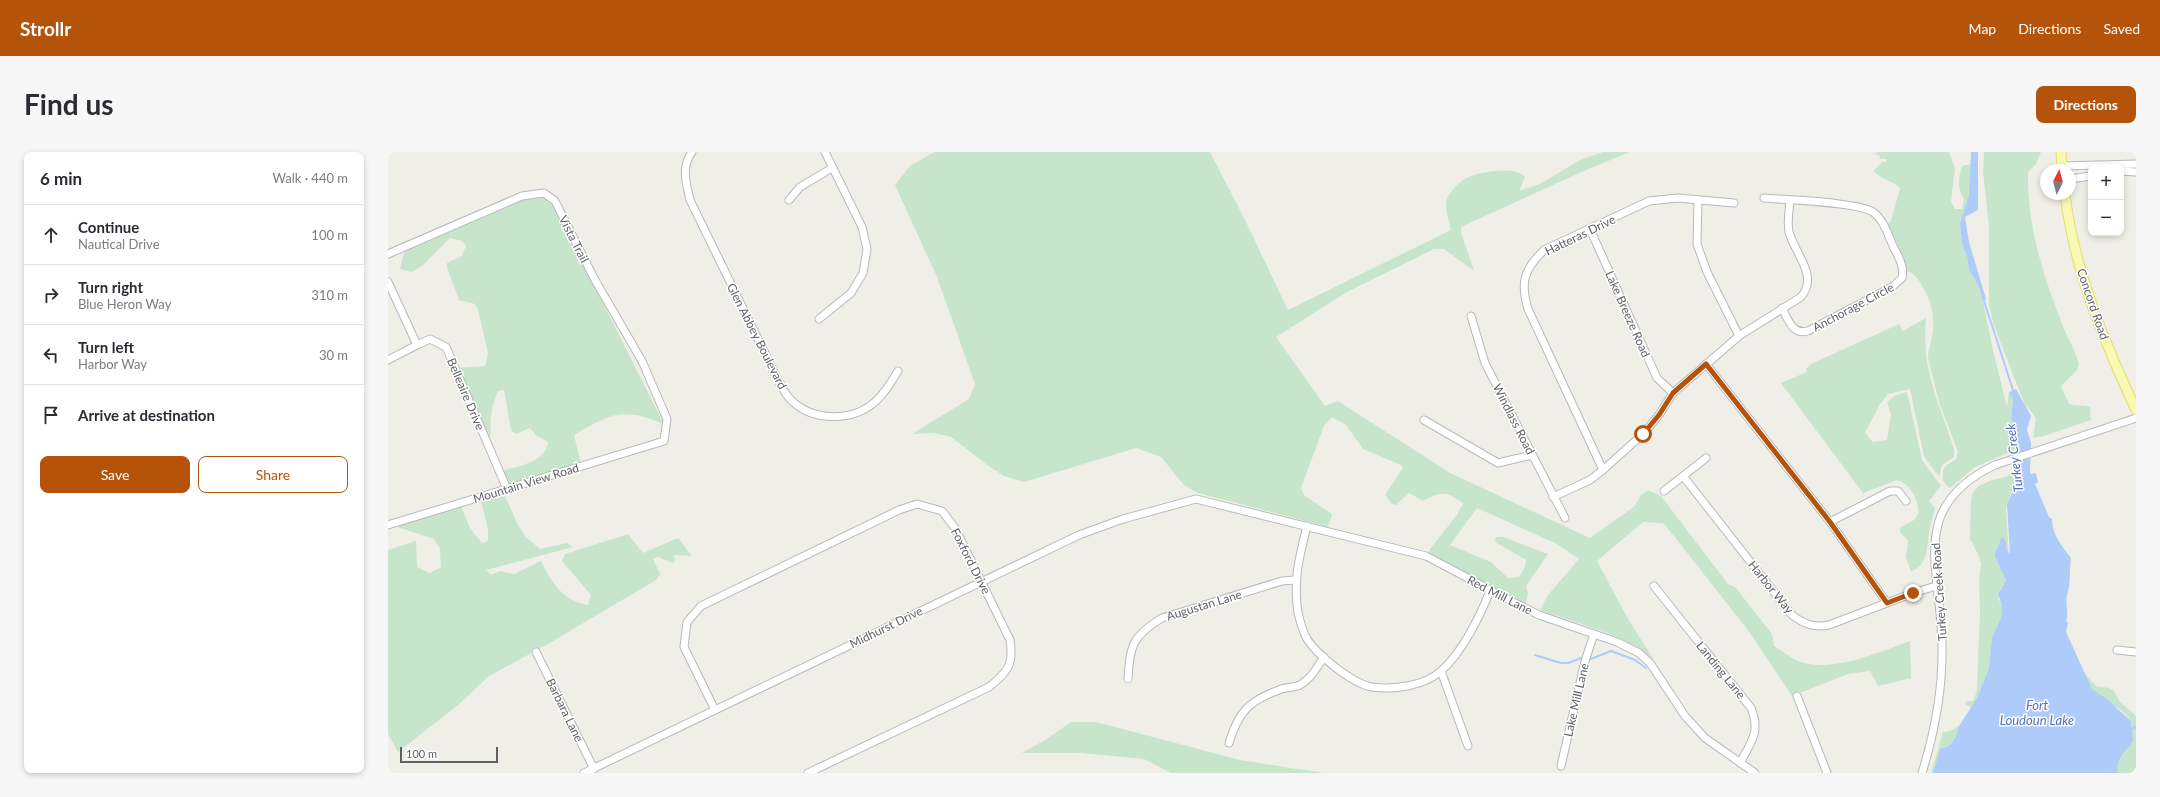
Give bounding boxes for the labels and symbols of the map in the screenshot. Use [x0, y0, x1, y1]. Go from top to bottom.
north arrow [2040, 164, 2076, 200]
street label: Hatteras Drive [1542, 211, 1618, 259]
street label: Vista Trail [556, 213, 592, 265]
street label: Concord Road [2074, 266, 2112, 342]
street label: Lake Breeze Road [1602, 268, 1654, 360]
street label: Anchorage Circle [1810, 279, 1896, 335]
street label: Glen Abbey Boulevard [724, 280, 790, 392]
street label: Belleaire Drive [444, 356, 488, 432]
street label: Windlass Road [1490, 381, 1538, 457]
water label: Turkey Creek [2002, 422, 2026, 493]
route start [1634, 425, 1652, 443]
street label: Mountain View Road [471, 460, 581, 506]
street label: Foxford Drive [948, 525, 994, 597]
street label: Turkey Creek Road [1928, 542, 1950, 642]
street label: Harbor Way [1745, 558, 1797, 617]
street label: Red Mill Lane [1465, 572, 1535, 618]
route end [1904, 584, 1922, 602]
street label: Augustan Lane [1165, 586, 1243, 624]
street label: Midhurst Drive [847, 603, 925, 651]
street label: Landing Lane [1693, 638, 1749, 702]
street label: Lake Mill Lane [1560, 662, 1592, 738]
street label: Barbara Lane [543, 676, 587, 744]
water label: Fort Loudoun Lake [2000, 697, 2074, 728]
scale bar [400, 745, 498, 764]

